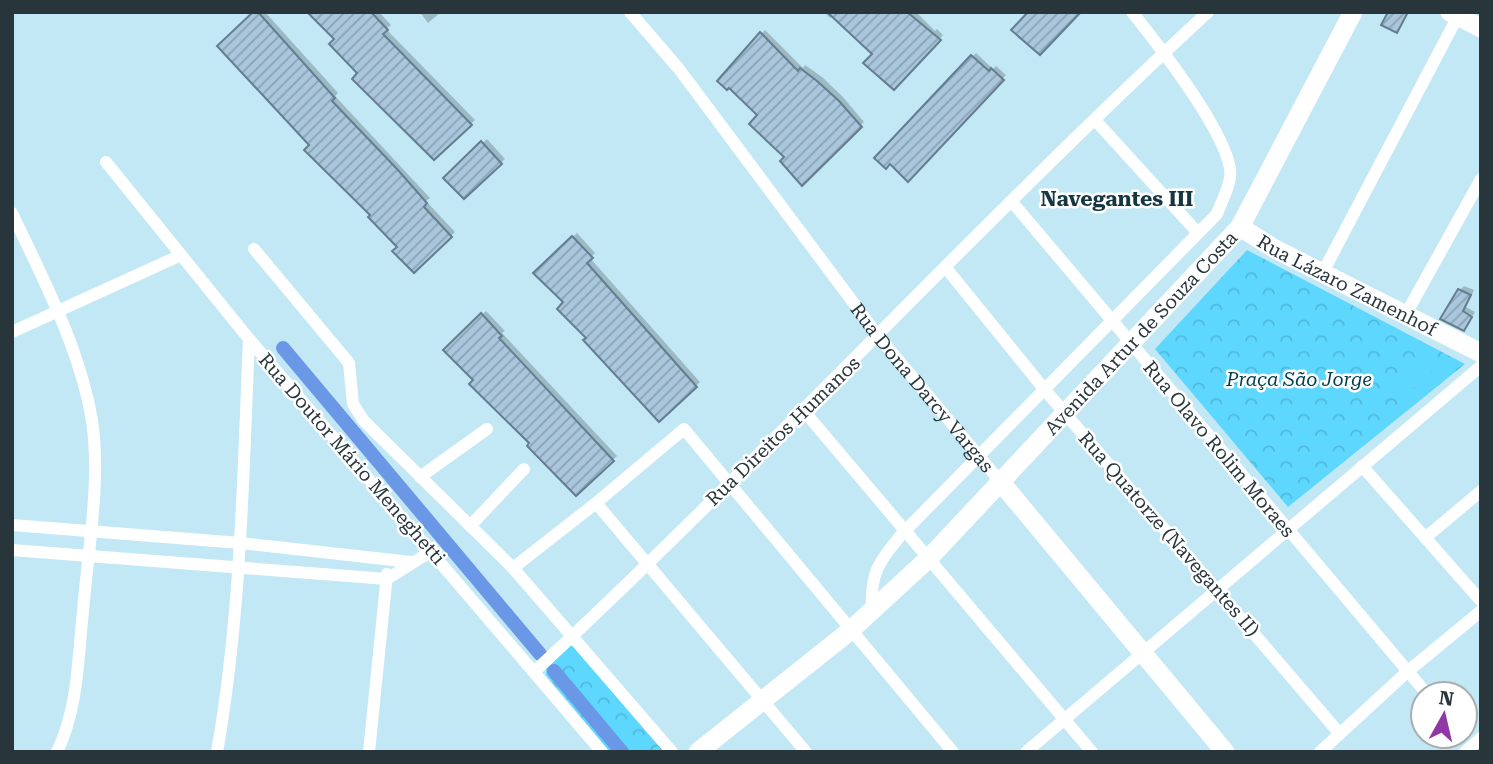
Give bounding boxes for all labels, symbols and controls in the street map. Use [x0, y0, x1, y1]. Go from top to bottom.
district label: Navegantes III [1041, 187, 1193, 211]
street label: Avenida Artur de Souza Costa [1039, 225, 1242, 439]
street label: Rua Lázaro Zamenhof [1253, 229, 1441, 341]
street label: Rua Dona Darcy Vargas [846, 298, 999, 477]
street label: Rua Doutor Mário Meneghetti [254, 349, 450, 569]
street label: Rua Direitos Humanos [701, 351, 865, 511]
street label: Rua Olavo Rolim Moraes [1138, 356, 1300, 542]
park label: Praça São Jorge [1225, 368, 1372, 391]
street label: Rua Quatorze (Navegantes II) [1074, 427, 1264, 641]
north arrow [1409, 680, 1479, 750]
text: N [1437, 686, 1456, 711]

